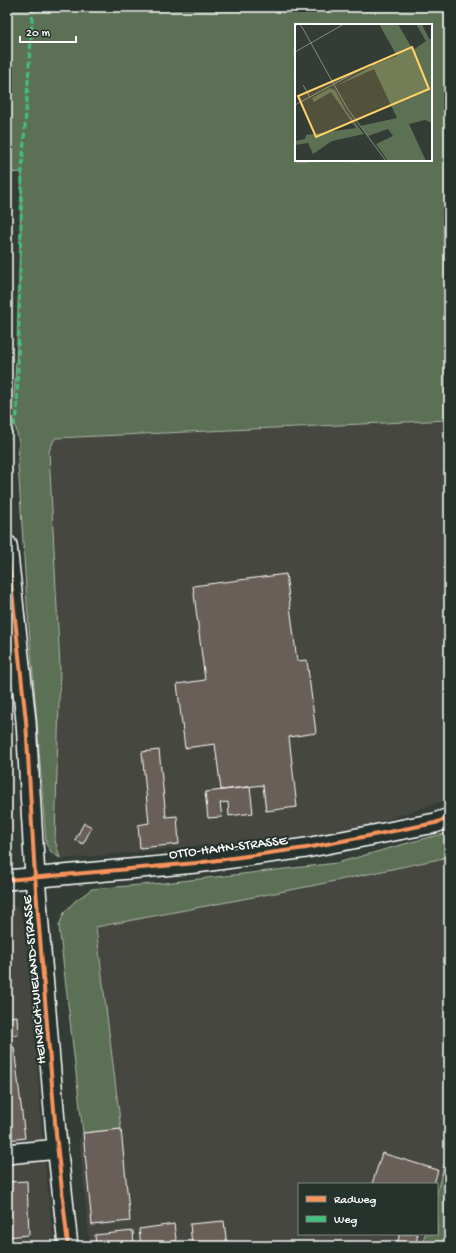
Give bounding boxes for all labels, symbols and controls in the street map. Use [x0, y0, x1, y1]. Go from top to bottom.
scale bar [20, 18, 76, 44]
inset map [295, 24, 432, 161]
text: 20 m [26, 27, 51, 41]
street label: OTTO-HAHN-STRASSE [168, 833, 290, 864]
street label: HEINRICH-WIELAND-STRASSE [20, 894, 51, 1065]
legend [298, 1183, 438, 1235]
text: Radweg [334, 1194, 376, 1208]
text: Weg [334, 1214, 357, 1228]

